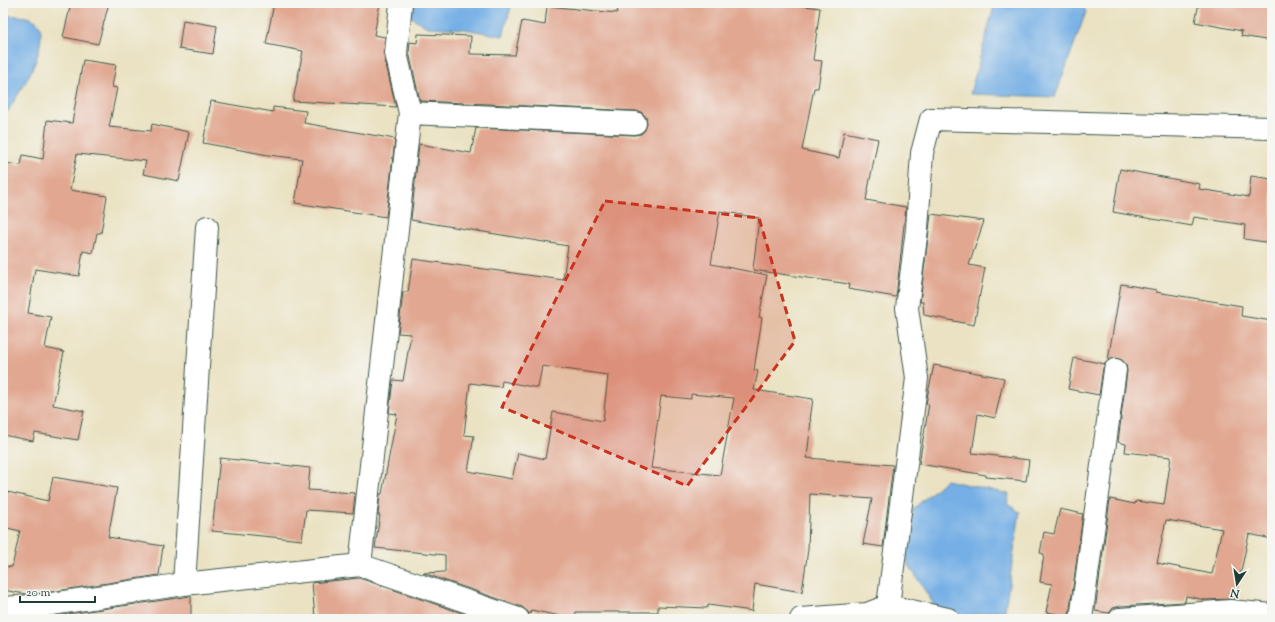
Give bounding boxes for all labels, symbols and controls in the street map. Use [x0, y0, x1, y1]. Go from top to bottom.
north arrow [1217, 564, 1257, 604]
scale bar [20, 578, 95, 604]
text: 20 m [26, 584, 51, 602]
text: N [1229, 584, 1242, 602]

